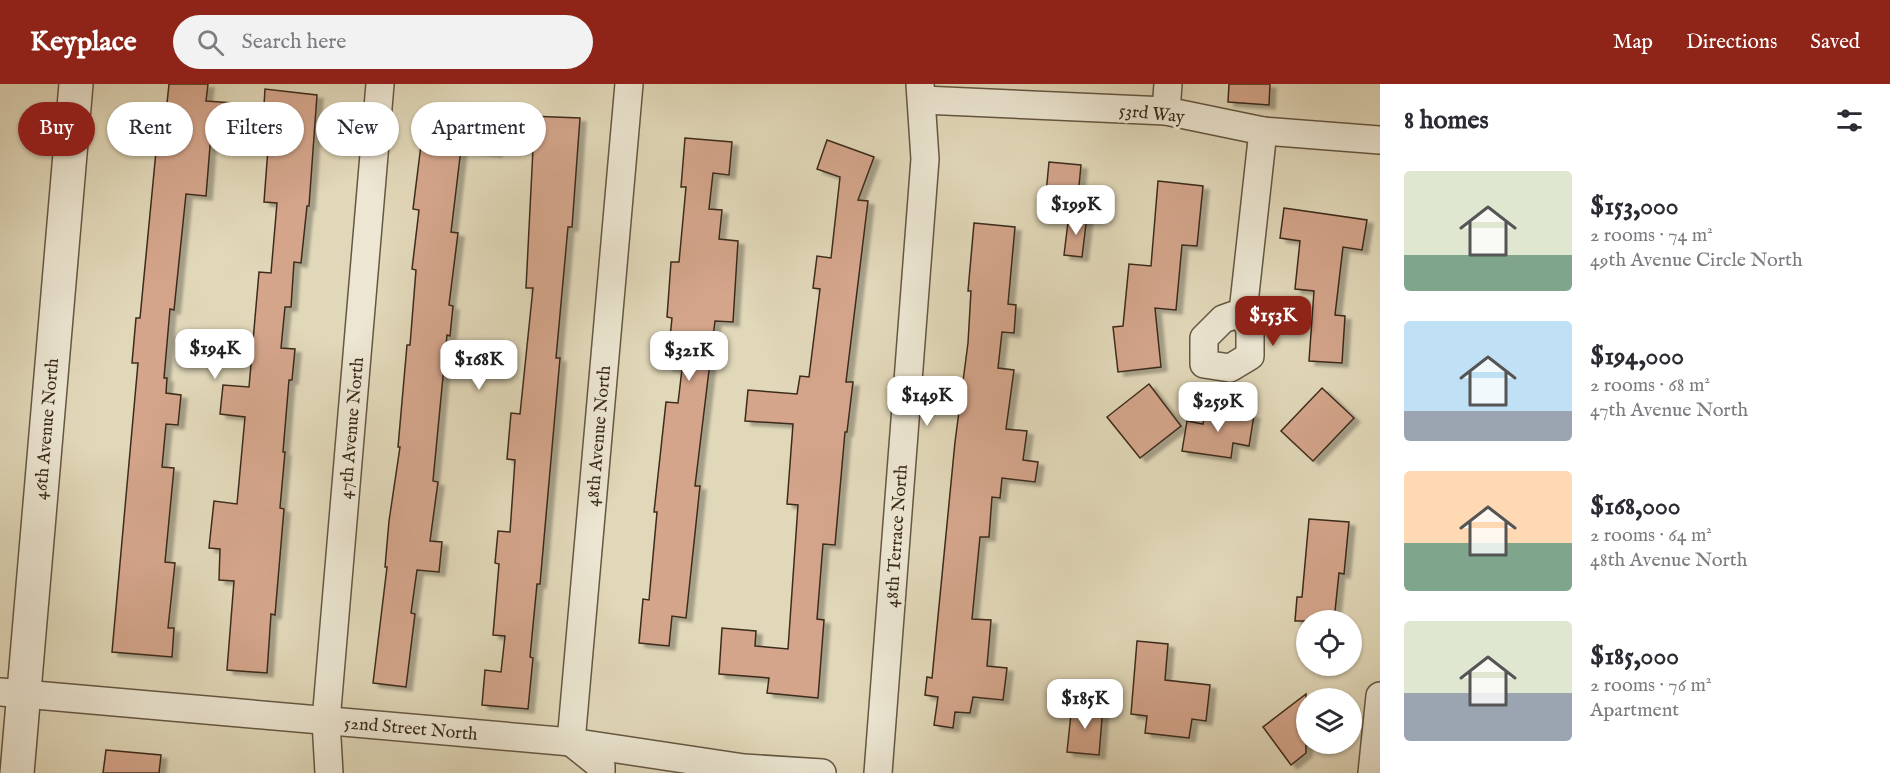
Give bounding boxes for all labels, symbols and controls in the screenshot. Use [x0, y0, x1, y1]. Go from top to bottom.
search box [173, 15, 593, 69]
text: Keyplace [30, 25, 137, 60]
icon: search [194, 26, 227, 59]
text: Search here [242, 28, 346, 56]
text: Map [1613, 29, 1653, 56]
text: Directions [1686, 29, 1777, 56]
text: Saved [1810, 29, 1860, 56]
street label: 53rd Way [1118, 100, 1186, 129]
chip: Buy [18, 102, 95, 156]
chip: Rent [107, 102, 193, 156]
chip: Filters [205, 102, 304, 156]
chip: New [316, 102, 399, 156]
chip: Apartment [411, 102, 546, 156]
text: 8 homes [1404, 104, 1489, 137]
icon: filters [1833, 104, 1866, 137]
pin: $199K [1034, 185, 1118, 236]
text: $153,000 [1590, 190, 1678, 223]
text: $199K [1051, 192, 1101, 217]
icon: home [1452, 195, 1524, 267]
text: 2 rooms · 74 m² [1590, 223, 1713, 248]
text: 49th Avenue Circle North [1590, 248, 1803, 273]
pin: $153K [1231, 296, 1315, 347]
text: $153K [1249, 303, 1297, 328]
pin: $194K [173, 329, 257, 380]
pin: $321K [647, 331, 731, 382]
text: $194K [189, 336, 241, 361]
text: $321K [664, 338, 714, 363]
pin: $168K [437, 340, 521, 391]
text: $194,000 [1590, 340, 1684, 373]
icon: home [1452, 345, 1524, 417]
text: $168K [454, 347, 504, 372]
street label: 47th Avenue North [335, 356, 370, 500]
street label: 46th Avenue North [30, 357, 65, 501]
street label: 48th Avenue North [582, 364, 617, 508]
text: 2 rooms · 68 m² [1590, 373, 1710, 398]
pin: $149K [885, 376, 969, 427]
pin: $259K [1176, 382, 1260, 433]
text: $149K [901, 383, 953, 408]
text: $259K [1193, 389, 1243, 414]
text: 47th Avenue North [1590, 398, 1748, 423]
street label: 48th Terrace North [881, 463, 914, 608]
text: $168,000 [1590, 490, 1680, 523]
icon: home [1452, 495, 1524, 567]
text: 2 rooms · 64 m² [1590, 523, 1712, 548]
text: 48th Avenue North [1590, 548, 1747, 573]
map controls [1296, 610, 1362, 754]
button: locate [1296, 610, 1362, 676]
text: $185,000 [1590, 640, 1679, 673]
icon: home [1452, 645, 1524, 717]
text: 2 rooms · 76 m² [1590, 673, 1711, 698]
pin: $185K [1043, 679, 1127, 730]
text: $185K [1061, 686, 1109, 711]
button: layers [1296, 688, 1362, 754]
text: Apartment [1590, 698, 1679, 723]
street label: 52nd Street North [343, 712, 479, 747]

